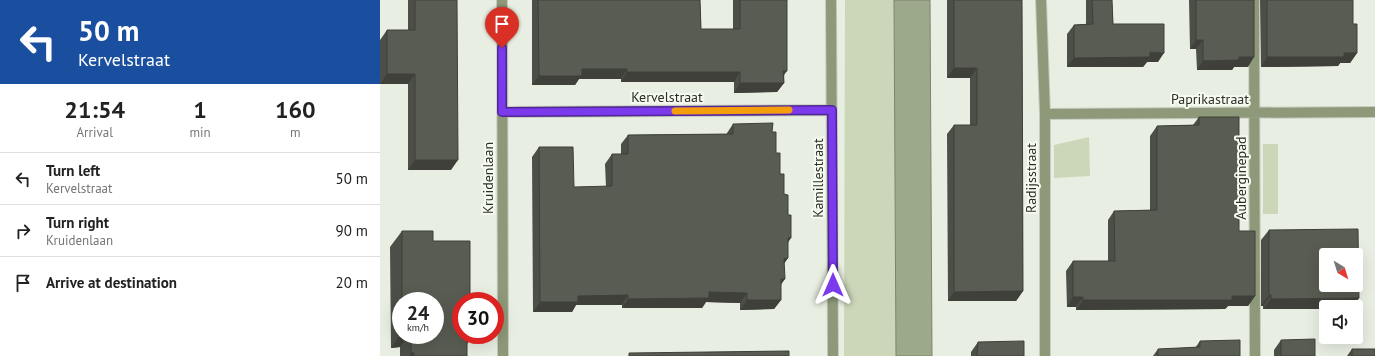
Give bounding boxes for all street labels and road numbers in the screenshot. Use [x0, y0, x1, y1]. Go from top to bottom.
street label: Kervelstraat [631, 88, 703, 106]
street label: Paprikastraat [1171, 90, 1249, 108]
street label: Auberginepad [1232, 136, 1250, 220]
street label: Kamillestraat [809, 138, 827, 218]
street label: Kruidenlaan [479, 142, 497, 214]
street label: Radijsstraat [1022, 143, 1040, 213]

